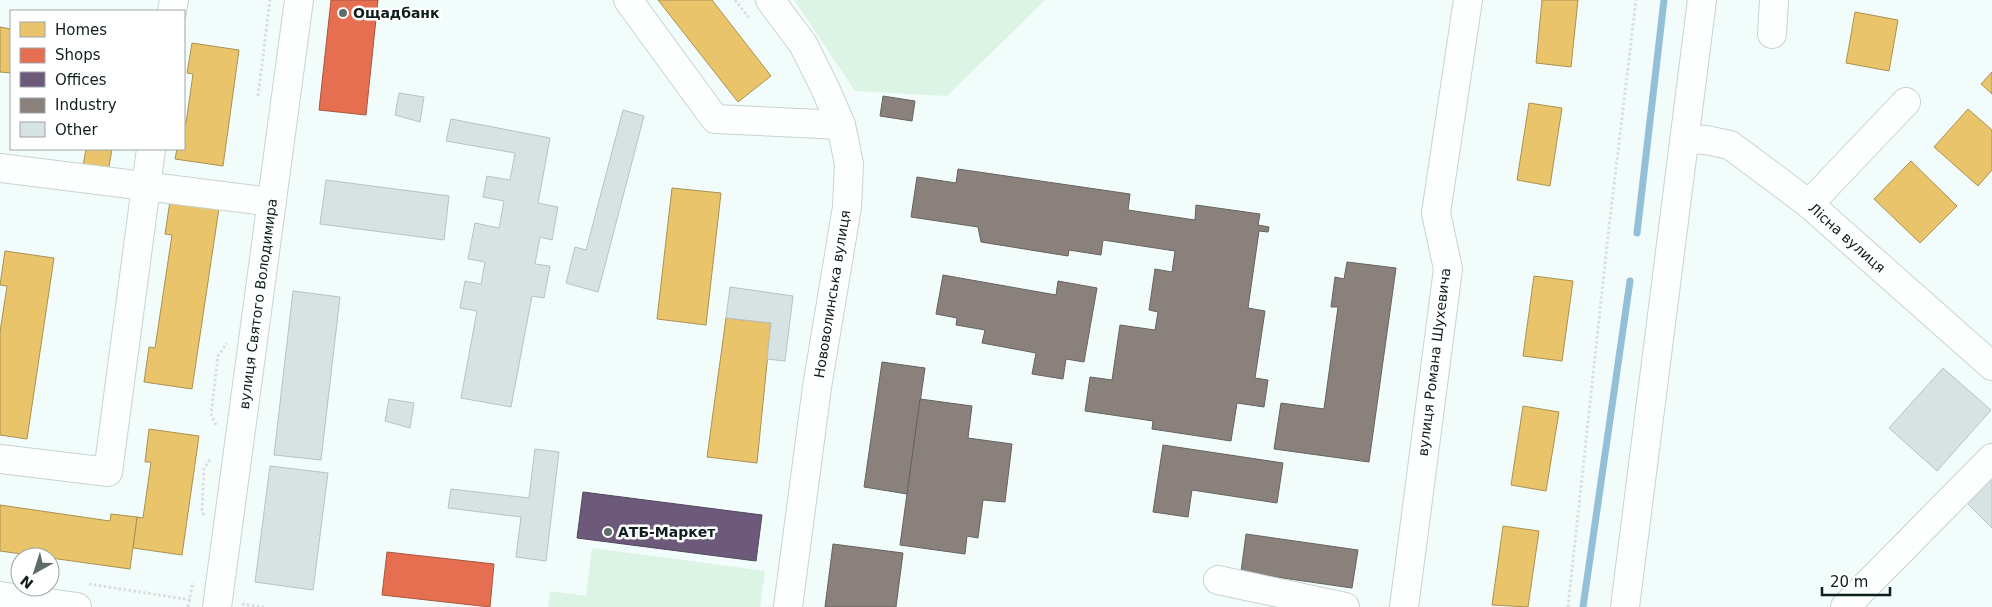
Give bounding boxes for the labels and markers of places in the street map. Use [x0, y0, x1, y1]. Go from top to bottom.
place label: Ощадбанк [353, 5, 440, 21]
marker: Ощадбанк [337, 7, 349, 19]
place label: АТБ-Маркет [618, 524, 716, 540]
marker: АТБ-Маркет [602, 526, 614, 538]

